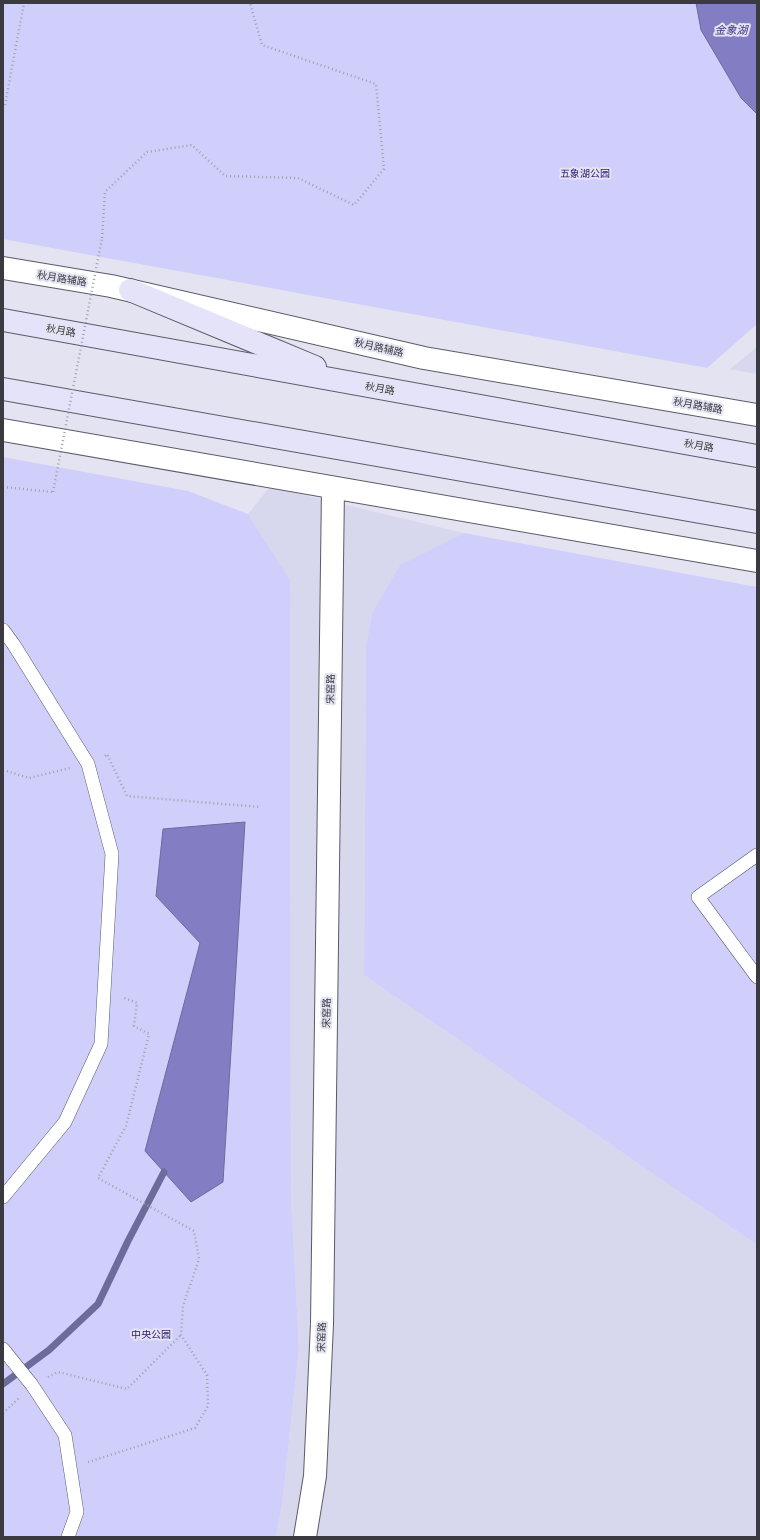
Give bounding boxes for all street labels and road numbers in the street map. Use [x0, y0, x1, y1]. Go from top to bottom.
street label: 秋月路辅路 [36, 269, 87, 288]
street label: 秋月路 [45, 322, 77, 339]
street label: 秋月路辅路 [353, 337, 404, 358]
street label: 秋月路 [364, 380, 396, 397]
street label: 秋月路辅路 [672, 396, 723, 415]
street label: 秋月路 [683, 437, 715, 454]
street label: 宋窑路 [325, 674, 336, 704]
street label: 宋窑路 [321, 998, 332, 1028]
street label: 宋窑路 [315, 1322, 328, 1352]

